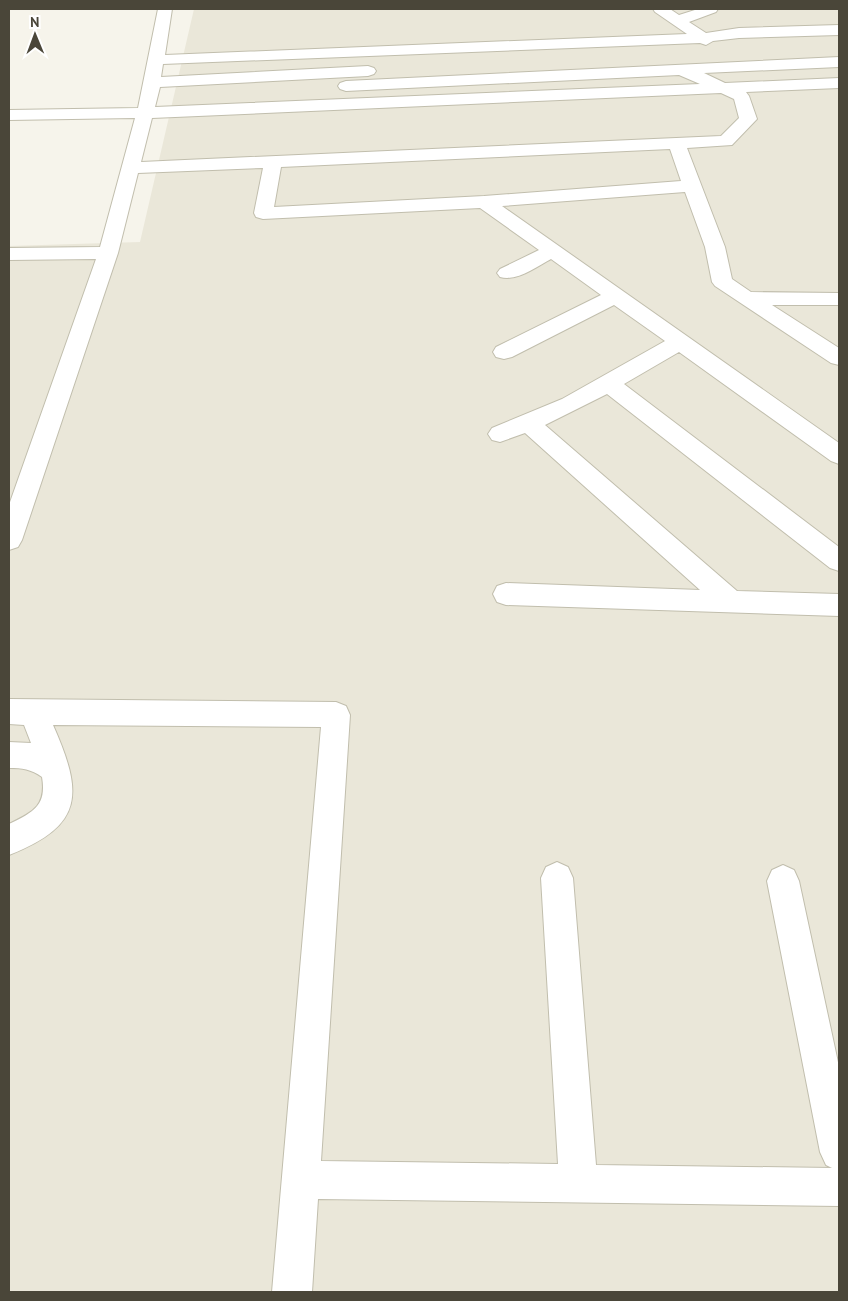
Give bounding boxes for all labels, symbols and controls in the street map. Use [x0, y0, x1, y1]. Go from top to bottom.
north arrow [10, 10, 60, 60]
text: N [30, 13, 40, 31]

